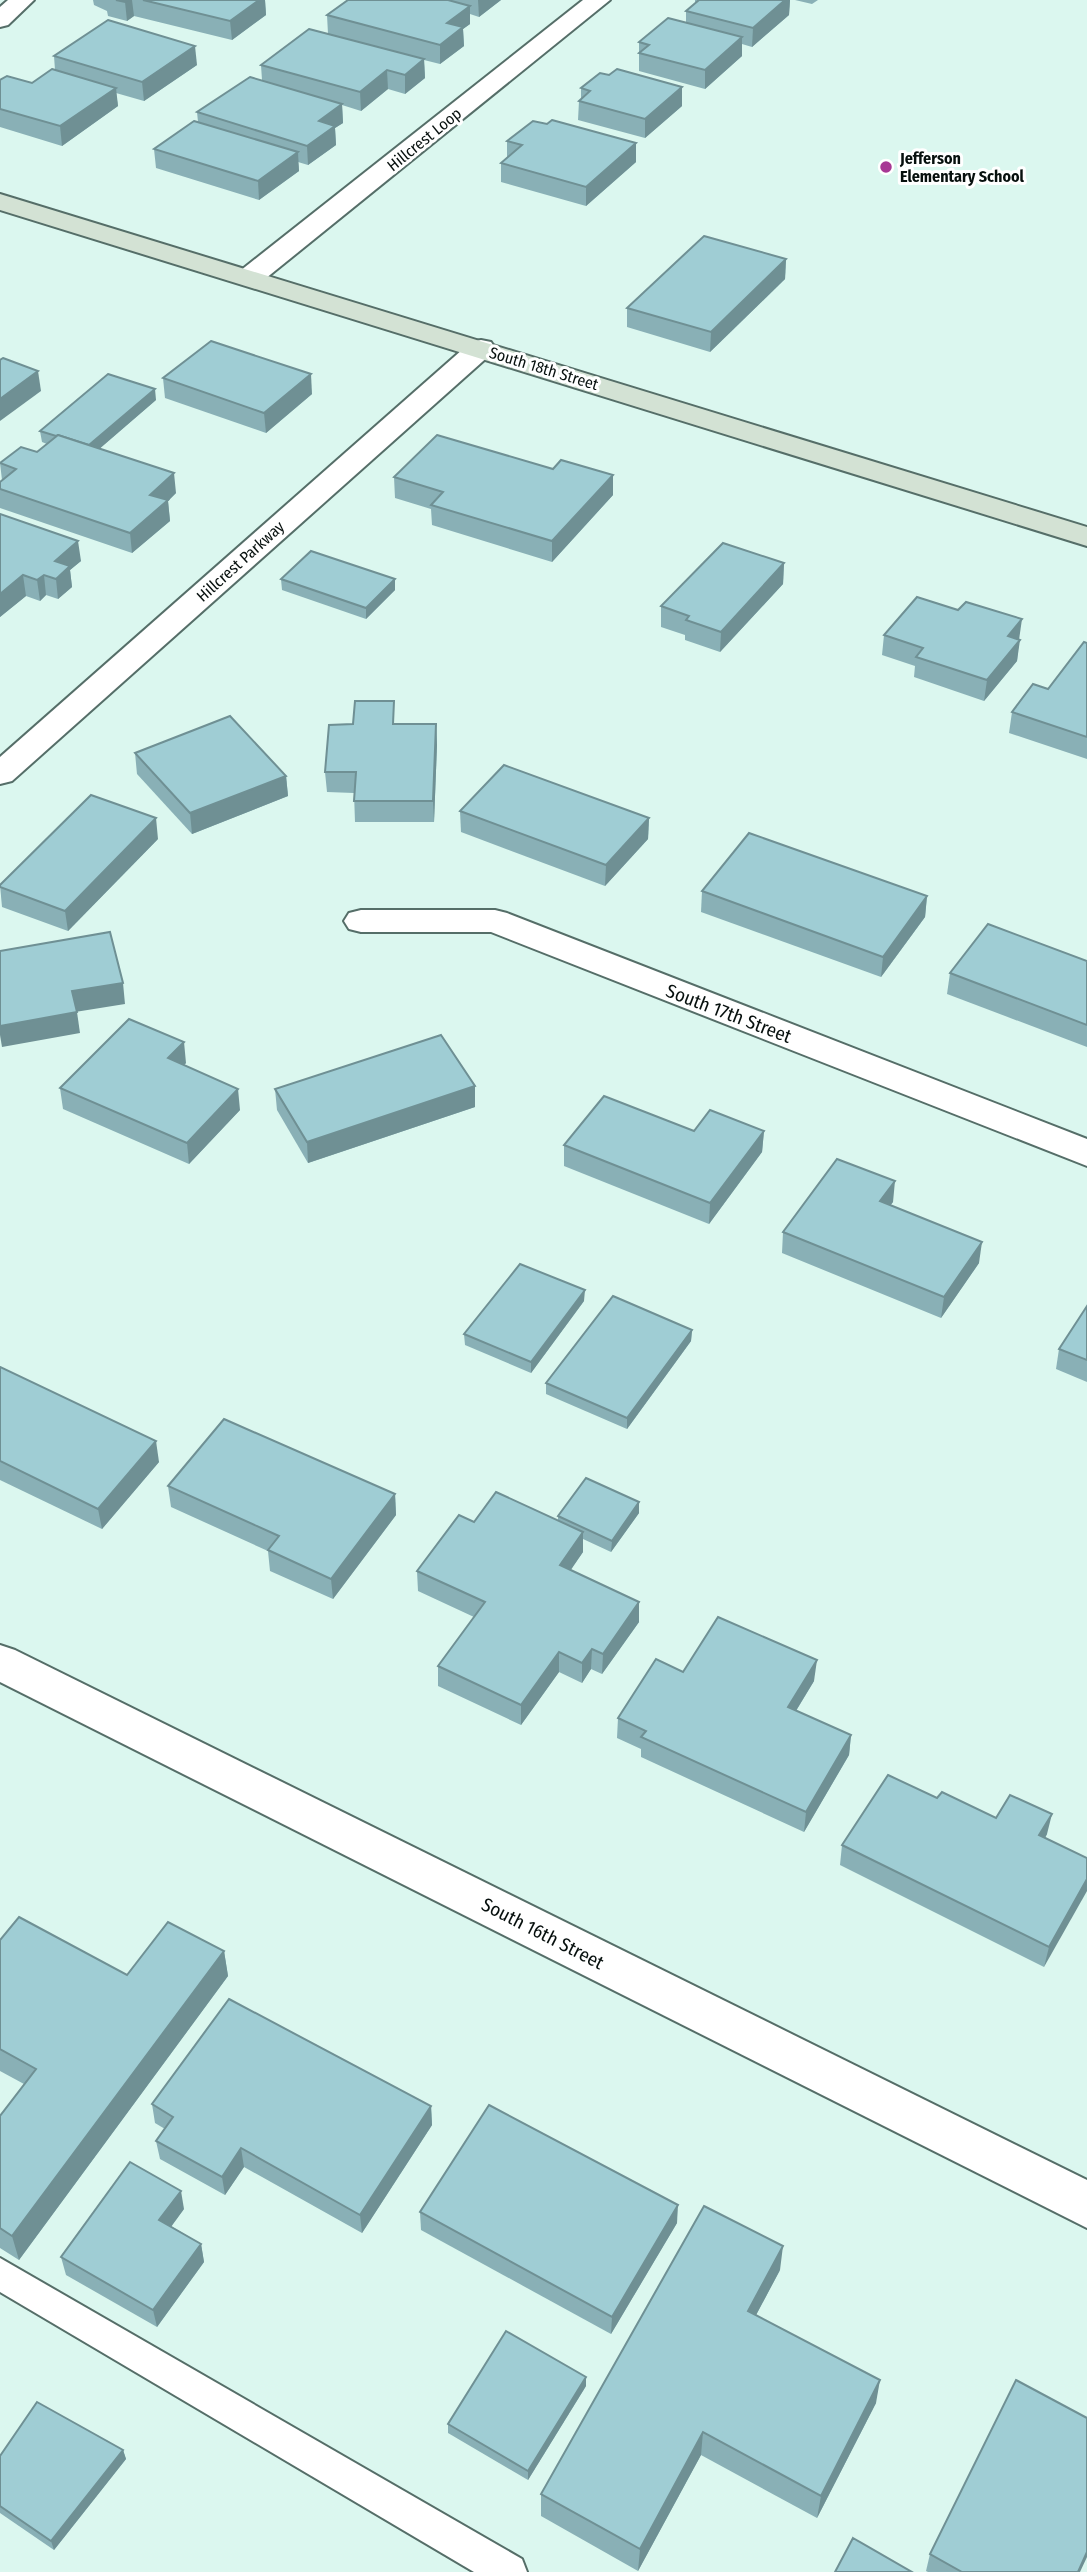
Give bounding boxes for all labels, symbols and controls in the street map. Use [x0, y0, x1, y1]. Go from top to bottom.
street label: Hillcrest Loop [383, 104, 465, 175]
place label: Jefferson Elementary School [899, 149, 1025, 186]
marker: Jefferson Elementary School [878, 159, 894, 175]
street label: South 18th Street [487, 343, 601, 394]
street label: Hillcrest Parkway [193, 517, 289, 606]
street label: South 17th Street [663, 979, 796, 1048]
street label: South 16th Street [478, 1893, 609, 1975]

